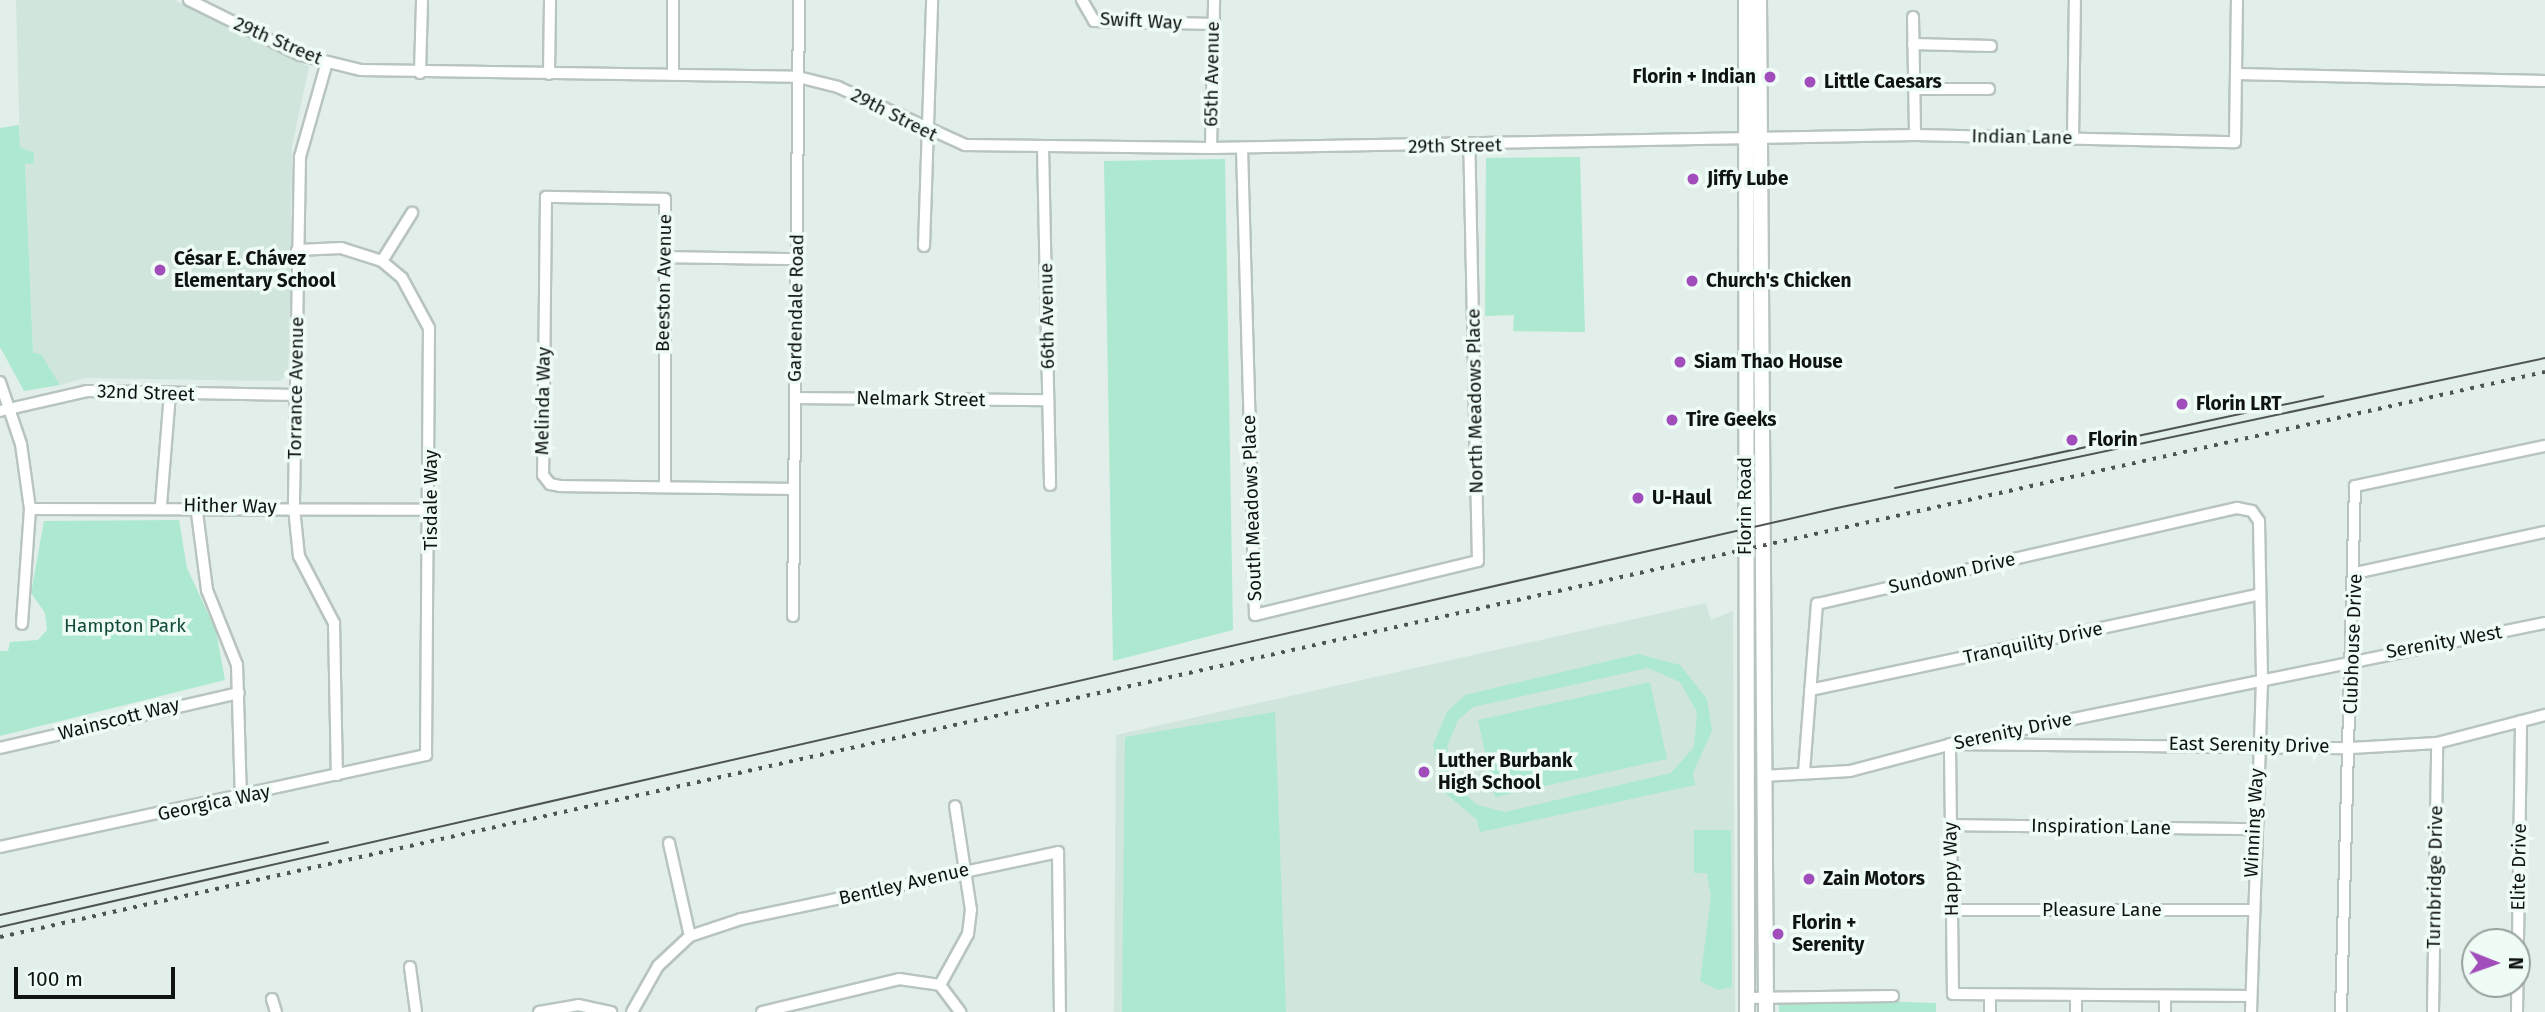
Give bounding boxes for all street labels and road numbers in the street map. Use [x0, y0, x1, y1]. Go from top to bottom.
street label: Swift Way [1099, 7, 1183, 35]
street label: 29th Street [230, 12, 326, 70]
street label: 65th Avenue [1200, 21, 1224, 127]
street label: 29th Street [847, 84, 941, 146]
street label: Indian Lane [1971, 125, 2073, 149]
street label: 29th Street [1408, 134, 1502, 158]
street label: Beeston Avenue [651, 214, 677, 352]
street label: Gardendale Road [783, 234, 809, 382]
street label: 66th Avenue [1035, 263, 1059, 369]
street label: North Meadows Place [1462, 308, 1488, 494]
street label: Torrance Avenue [283, 317, 309, 459]
street label: Melinda Way [531, 347, 555, 455]
street label: 32nd Street [97, 380, 195, 406]
street label: Nelmark Street [856, 386, 986, 412]
street label: South Meadows Place [1237, 414, 1267, 602]
street label: Tisdale Way [420, 450, 442, 550]
street label: Florin Road [1734, 457, 1756, 555]
street label: Hither Way [183, 494, 277, 518]
street label: Sundown Drive [1886, 547, 2018, 599]
street label: Clubhouse Drive [2339, 573, 2367, 715]
street label: Tranquility Drive [1961, 617, 2105, 669]
street label: Serenity West [2384, 621, 2504, 663]
street label: Wainscott Way [56, 693, 182, 745]
street label: Serenity Drive [1952, 707, 2074, 755]
street label: East Serenity Drive [2168, 732, 2330, 758]
street label: Winning Way [2240, 768, 2268, 878]
street label: Georgica Way [156, 780, 272, 826]
street label: Turnbridge Drive [2422, 805, 2448, 949]
street label: Inspiration Lane [2031, 814, 2171, 840]
street label: Happy Way [1939, 821, 1963, 917]
street label: Elite Drive [2507, 823, 2531, 911]
street label: Bentley Avenue [837, 858, 971, 910]
street label: Pleasure Lane [2042, 899, 2162, 921]

